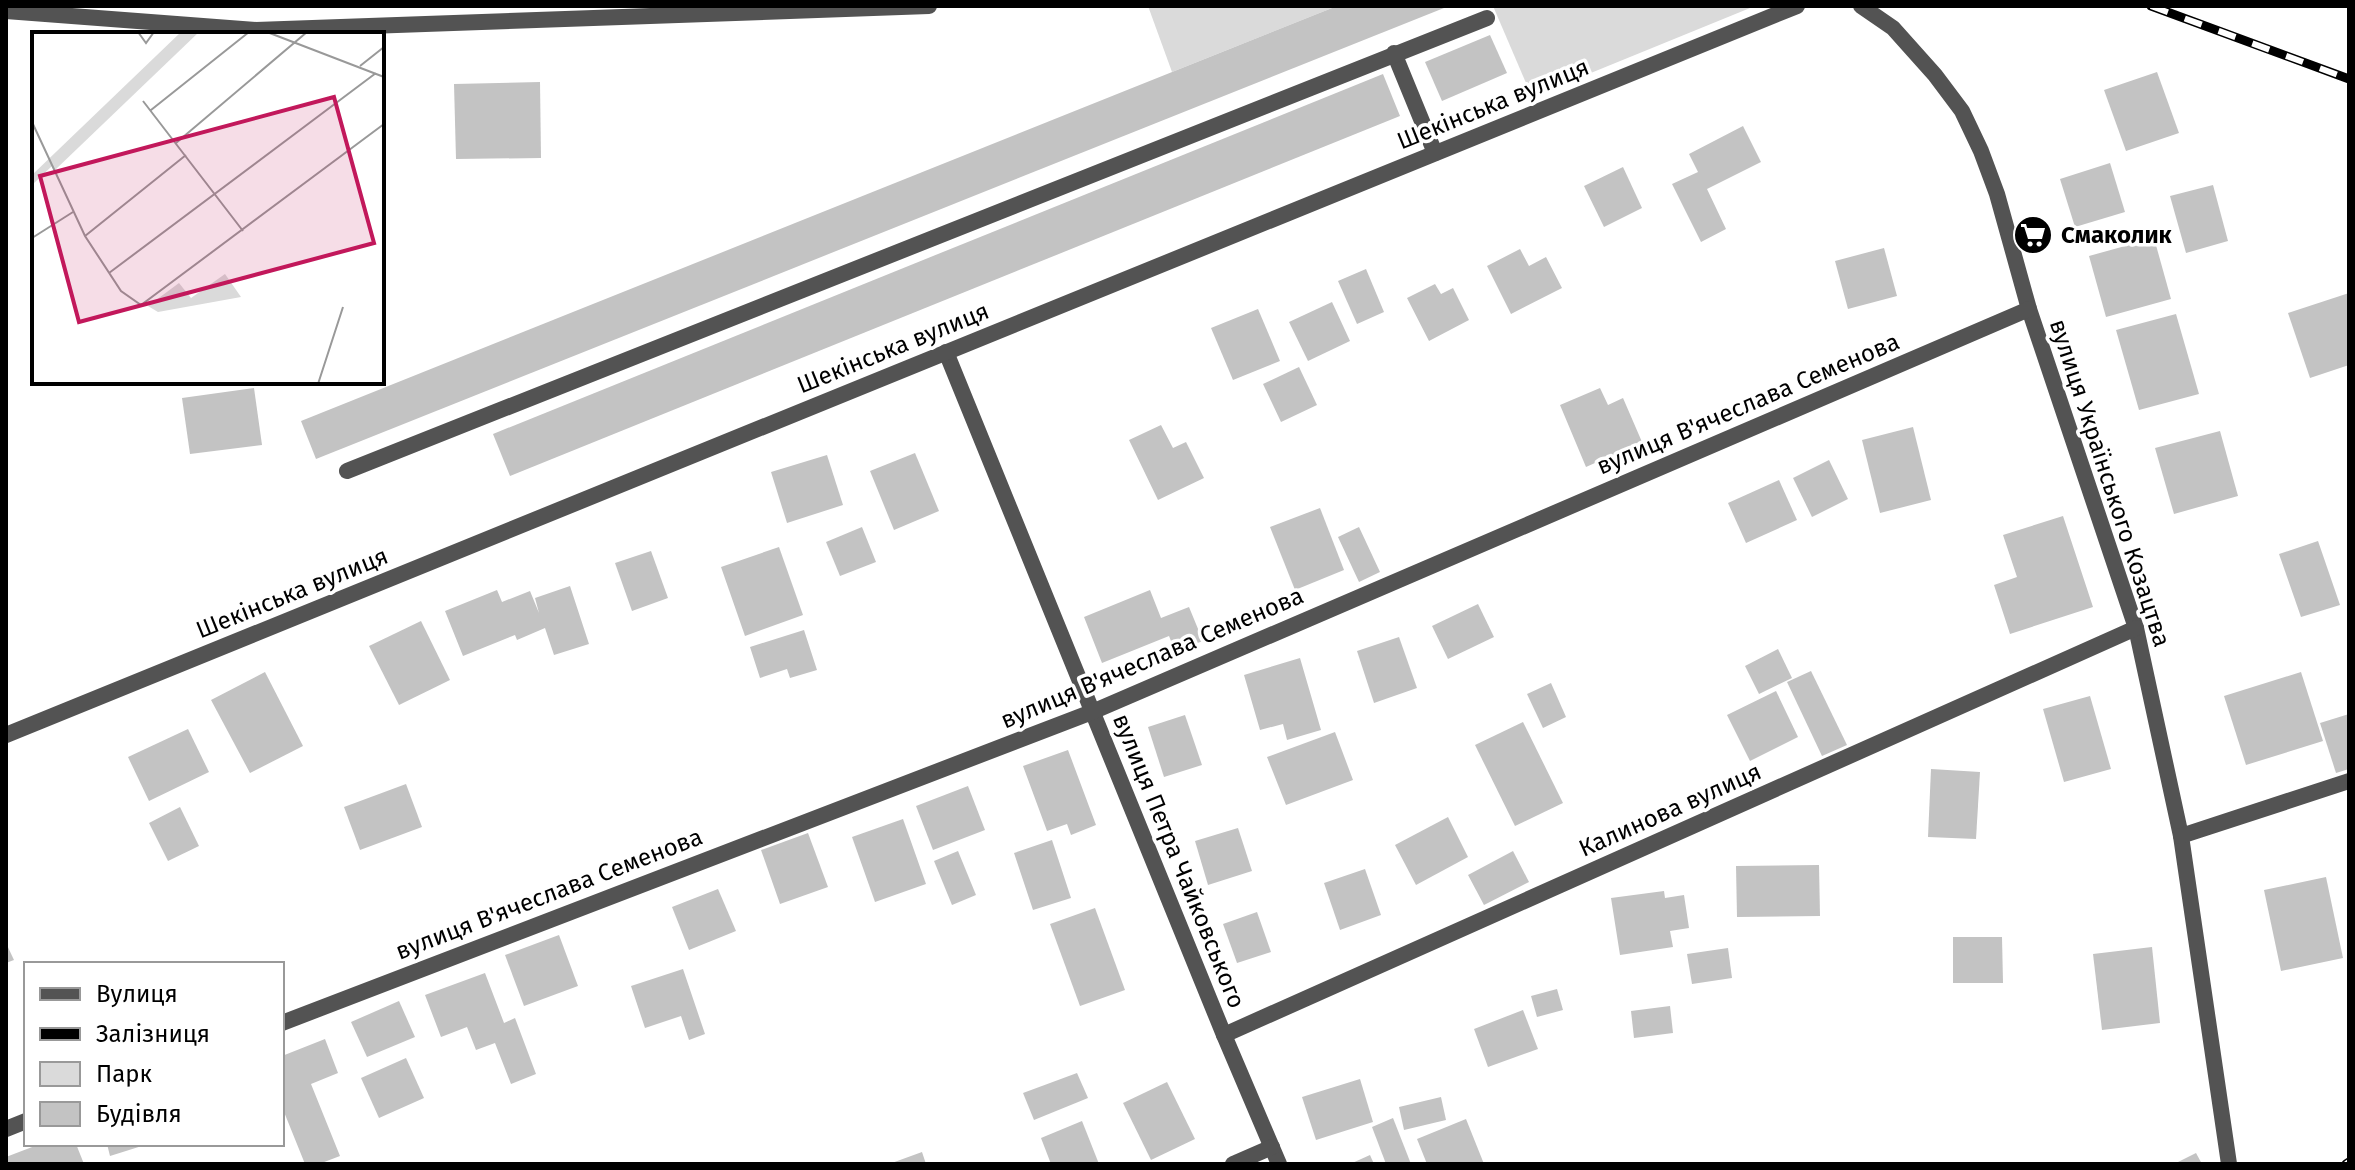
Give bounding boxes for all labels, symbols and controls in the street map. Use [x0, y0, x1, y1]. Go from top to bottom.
inset map [32, 32, 384, 384]
street label: Шекінська вулиця [1393, 53, 1593, 155]
supermarket icon: Смаколик [2012, 214, 2054, 256]
place label: Смаколик [2061, 221, 2173, 249]
street label: Шекінська вулиця [793, 297, 993, 399]
street label: вулиця Українського Козацтва [2044, 316, 2176, 650]
street label: вулиця В'ячеслава Семенова [1592, 327, 1904, 481]
street label: Шекінська вулиця [192, 542, 392, 644]
street label: вулиця В'ячеслава Семенова [996, 581, 1308, 735]
street label: вулиця Петра Чайковського [1107, 710, 1251, 1012]
street label: Калинова вулиця [1575, 757, 1765, 863]
street label: вулиця В'ячеслава Семенова [392, 822, 706, 966]
legend [24, 962, 284, 1146]
text: Вулиця [96, 980, 178, 1008]
text: Залізниця [96, 1020, 210, 1048]
text: Парк [96, 1060, 153, 1088]
text: Будівля [96, 1100, 182, 1128]

